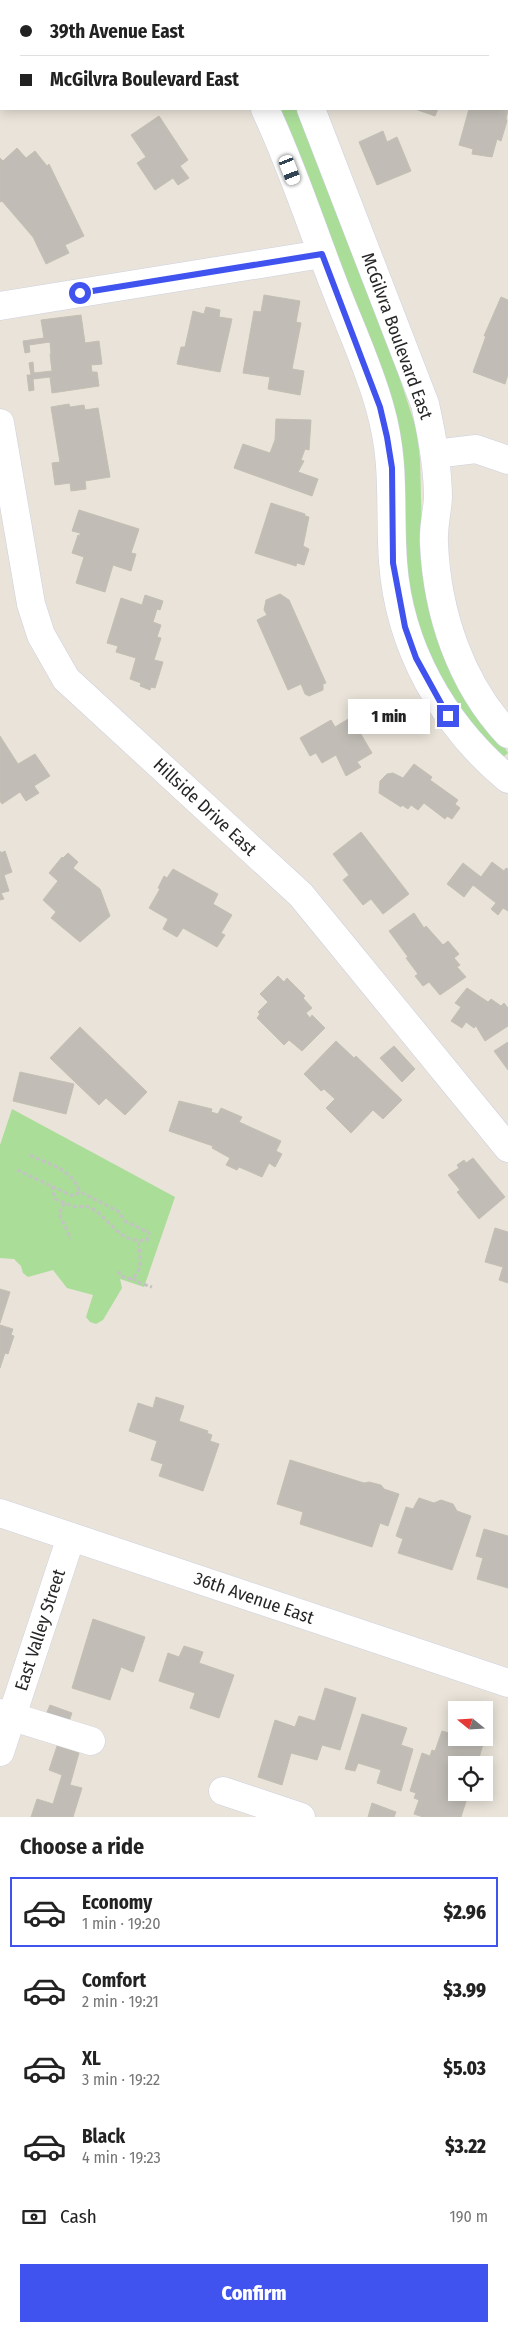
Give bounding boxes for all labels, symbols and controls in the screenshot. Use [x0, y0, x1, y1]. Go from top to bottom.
text: 39th Avenue East [50, 20, 185, 43]
text: McGilvra Boulevard East [50, 68, 239, 91]
car [277, 153, 302, 187]
street label: McGilvra Boulevard East [357, 250, 437, 422]
route start [69, 282, 91, 304]
callout: 1 min [348, 698, 430, 734]
route end [437, 705, 459, 727]
text: 1 min [372, 707, 406, 726]
street label: Hillside Drive East [149, 754, 261, 860]
street label: East Valley Street [10, 1566, 70, 1694]
street label: 36th Avenue East [191, 1567, 317, 1629]
north arrow [448, 1701, 492, 1746]
map controls [448, 1701, 493, 1801]
button: locate [448, 1756, 493, 1801]
text: Choose a ride [20, 1833, 144, 1860]
icon: car [22, 1890, 67, 1935]
text: Economy [82, 1891, 152, 1914]
text: $2.96 [444, 1901, 486, 1924]
text: 1 min · 19:20 [82, 1914, 160, 1933]
icon: car [22, 1968, 67, 2013]
text: Comfort [82, 1969, 146, 1992]
text: $3.99 [443, 1979, 486, 2002]
text: 2 min · 19:21 [82, 1992, 159, 2011]
icon: car [22, 2046, 67, 2091]
text: XL [82, 2047, 101, 2070]
text: $5.03 [443, 2057, 486, 2080]
text: 3 min · 19:22 [82, 2070, 160, 2089]
icon: car [22, 2124, 67, 2169]
text: Black [82, 2125, 125, 2148]
text: $3.22 [445, 2135, 486, 2158]
text: 4 min · 19:23 [82, 2148, 161, 2167]
icon: cash [20, 2203, 48, 2231]
text: Cash [60, 2205, 97, 2228]
text: 190 m [450, 2207, 488, 2226]
button: Confirm [20, 2264, 488, 2322]

